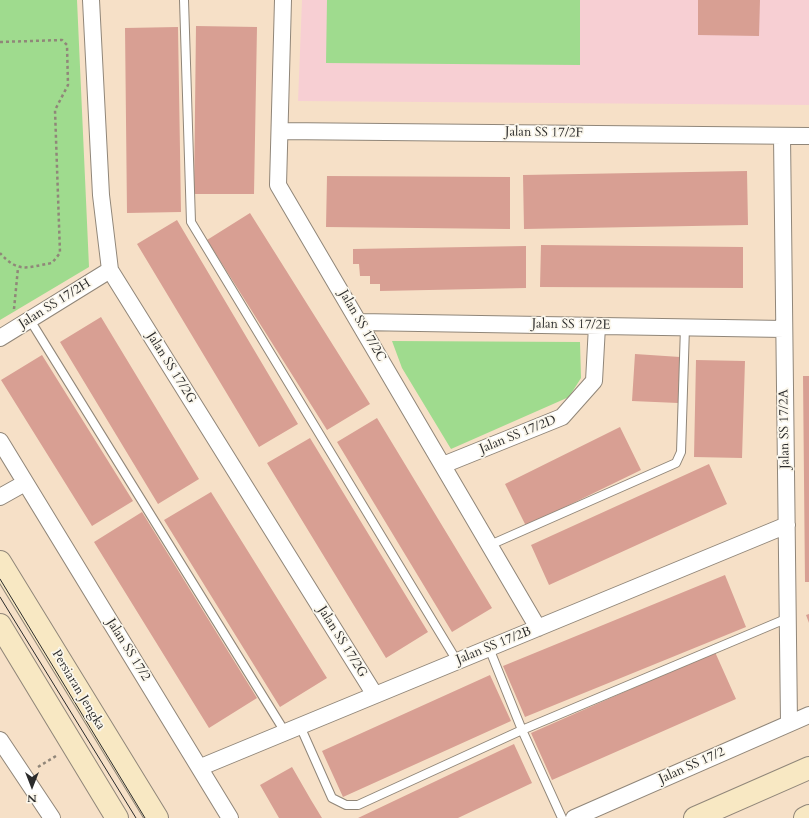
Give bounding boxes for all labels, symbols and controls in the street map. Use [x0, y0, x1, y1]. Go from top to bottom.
street label: Jalan SS 17/2F [505, 125, 583, 141]
street label: Jalan SS 17/2H [16, 276, 94, 332]
street label: Jalan SS 17/2C [335, 287, 389, 365]
street label: Jalan SS 17/2E [532, 317, 610, 333]
street label: Jalan SS 17/2G [143, 330, 199, 406]
street label: Jalan SS 17/2A [777, 389, 793, 469]
street label: Jalan SS 17/2D [477, 413, 559, 457]
street label: Jalan SS 17/2G [314, 604, 370, 680]
street label: Jalan SS 17/2 [103, 616, 153, 684]
street label: Jalan SS 17/2B [454, 624, 534, 668]
street label: Persiaran Jengka [48, 647, 108, 733]
street label: Jalan SS 17/2 [657, 745, 727, 787]
north arrow [12, 766, 52, 806]
text: N [27, 791, 37, 806]

